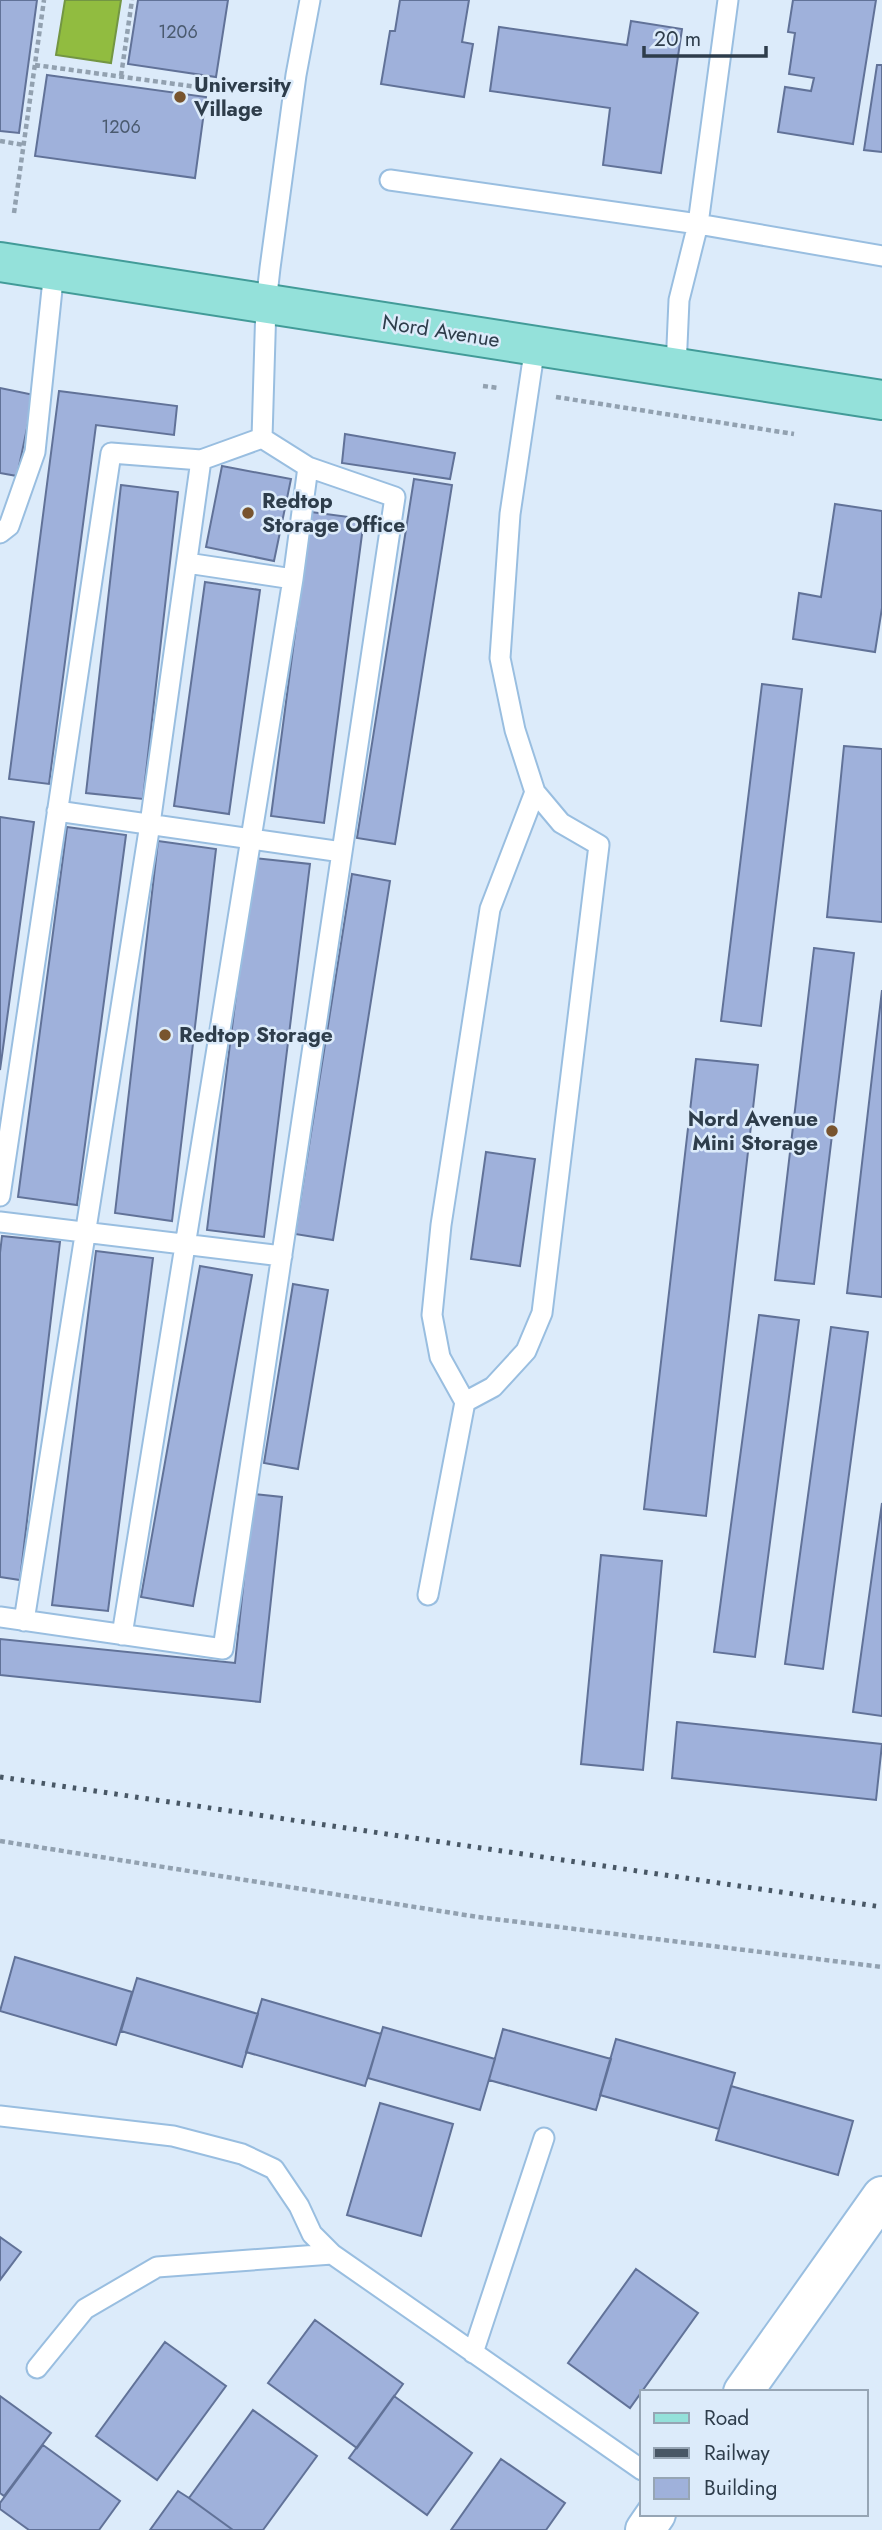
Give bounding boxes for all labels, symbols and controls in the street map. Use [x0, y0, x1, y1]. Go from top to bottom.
scale bar [644, 14, 766, 58]
house number: 1206 [158, 19, 198, 45]
text: 20 m [654, 24, 701, 54]
place label: University Village [193, 70, 292, 124]
marker: University Village [172, 89, 188, 105]
house number: 1206 [101, 114, 141, 140]
street label: Nord Avenue [380, 307, 502, 355]
place label: Redtop Storage Office [262, 486, 405, 540]
marker: Redtop Storage Office [240, 505, 256, 521]
place label: Redtop Storage [179, 1020, 333, 1050]
marker: Redtop Storage [157, 1027, 173, 1043]
place label: Nord Avenue Mini Storage [688, 1104, 818, 1158]
marker: Nord Avenue Mini Storage [824, 1123, 840, 1139]
legend [640, 2390, 868, 2516]
text: Road [704, 2403, 749, 2433]
text: Railway [704, 2438, 770, 2468]
text: Building [704, 2473, 777, 2503]

